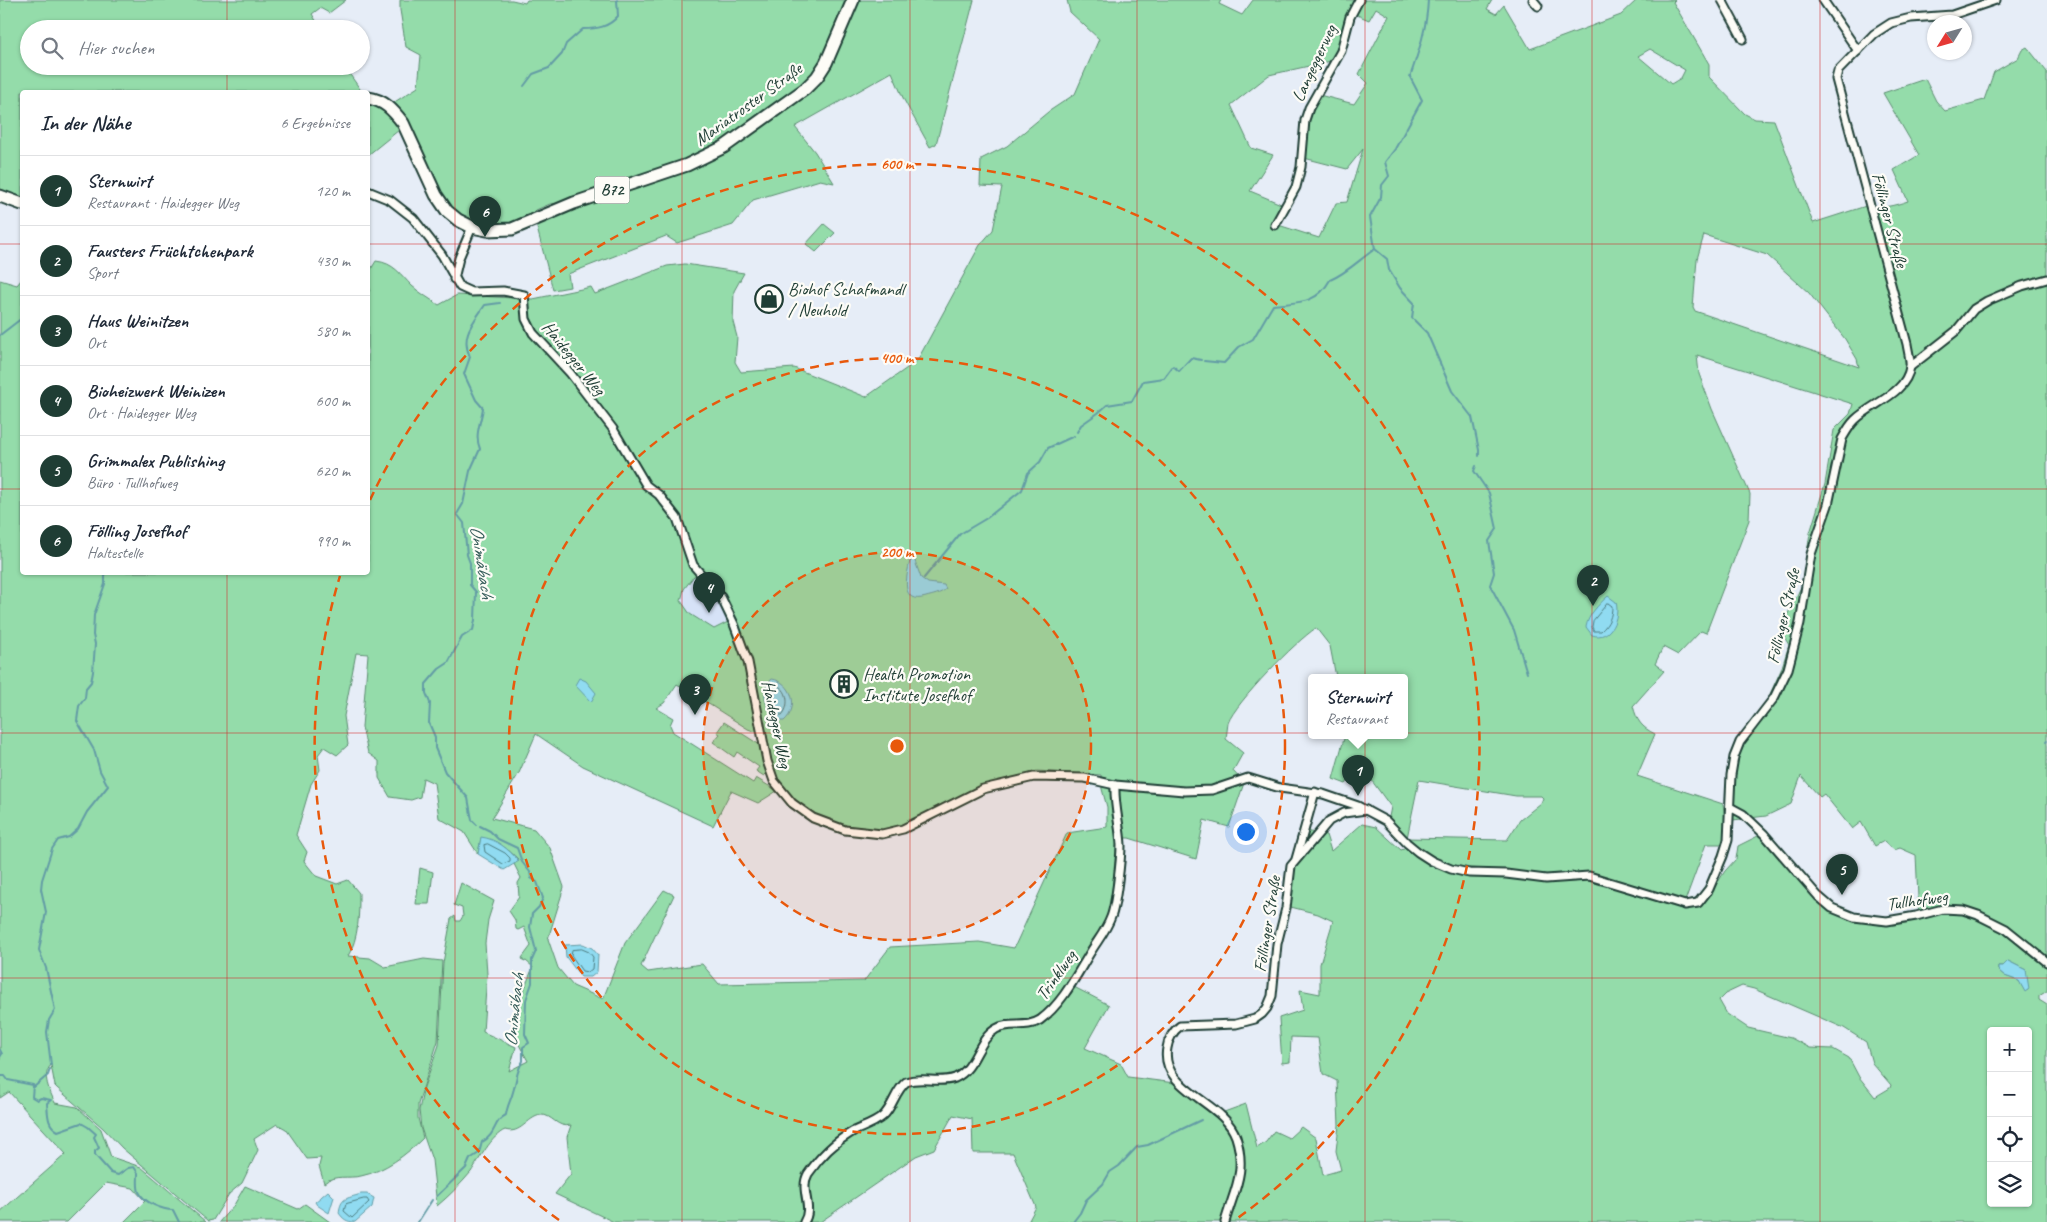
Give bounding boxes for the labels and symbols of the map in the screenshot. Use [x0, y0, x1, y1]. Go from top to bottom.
north arrow [1927, 15, 1972, 60]
street label: Langeggerweg [1287, 19, 1342, 105]
street label: Mariatroster Straße [690, 57, 807, 150]
text: 600 m [881, 155, 915, 174]
street label: Föllinger Straße [1867, 170, 1913, 271]
road number: B72 [594, 176, 630, 204]
pin: 6 [469, 196, 501, 237]
place label: Biohof Schafmandl / Neuhold [788, 278, 907, 321]
shop icon: Biohof Schafmandl / Neuhold [754, 284, 784, 314]
street label: Haidegger Weg [537, 317, 612, 401]
text: 400 m [881, 349, 915, 368]
water label: Onimäbach [464, 524, 500, 601]
text: 200 m [881, 543, 915, 562]
pin: 2 [1577, 565, 1609, 606]
street label: Föllinger Straße [1761, 565, 1805, 666]
pin: 4 [693, 572, 725, 613]
place label: Health Promotion Institute Josefhof [863, 663, 976, 706]
building icon: Health Promotion Institute Josefhof [829, 669, 859, 699]
pin: 3 [679, 674, 711, 715]
street label: Haidegger Weg [757, 678, 797, 771]
centre of rings [888, 737, 906, 755]
pin: 1 [1342, 755, 1374, 796]
your location [1233, 819, 1259, 845]
pin: 5 [1826, 854, 1858, 895]
street label: Föllinger Straße [1249, 873, 1286, 973]
street label: Tullhofweg [1885, 885, 1950, 915]
street label: Trinklweg [1031, 944, 1082, 1004]
water label: Onimäbach [498, 971, 530, 1048]

